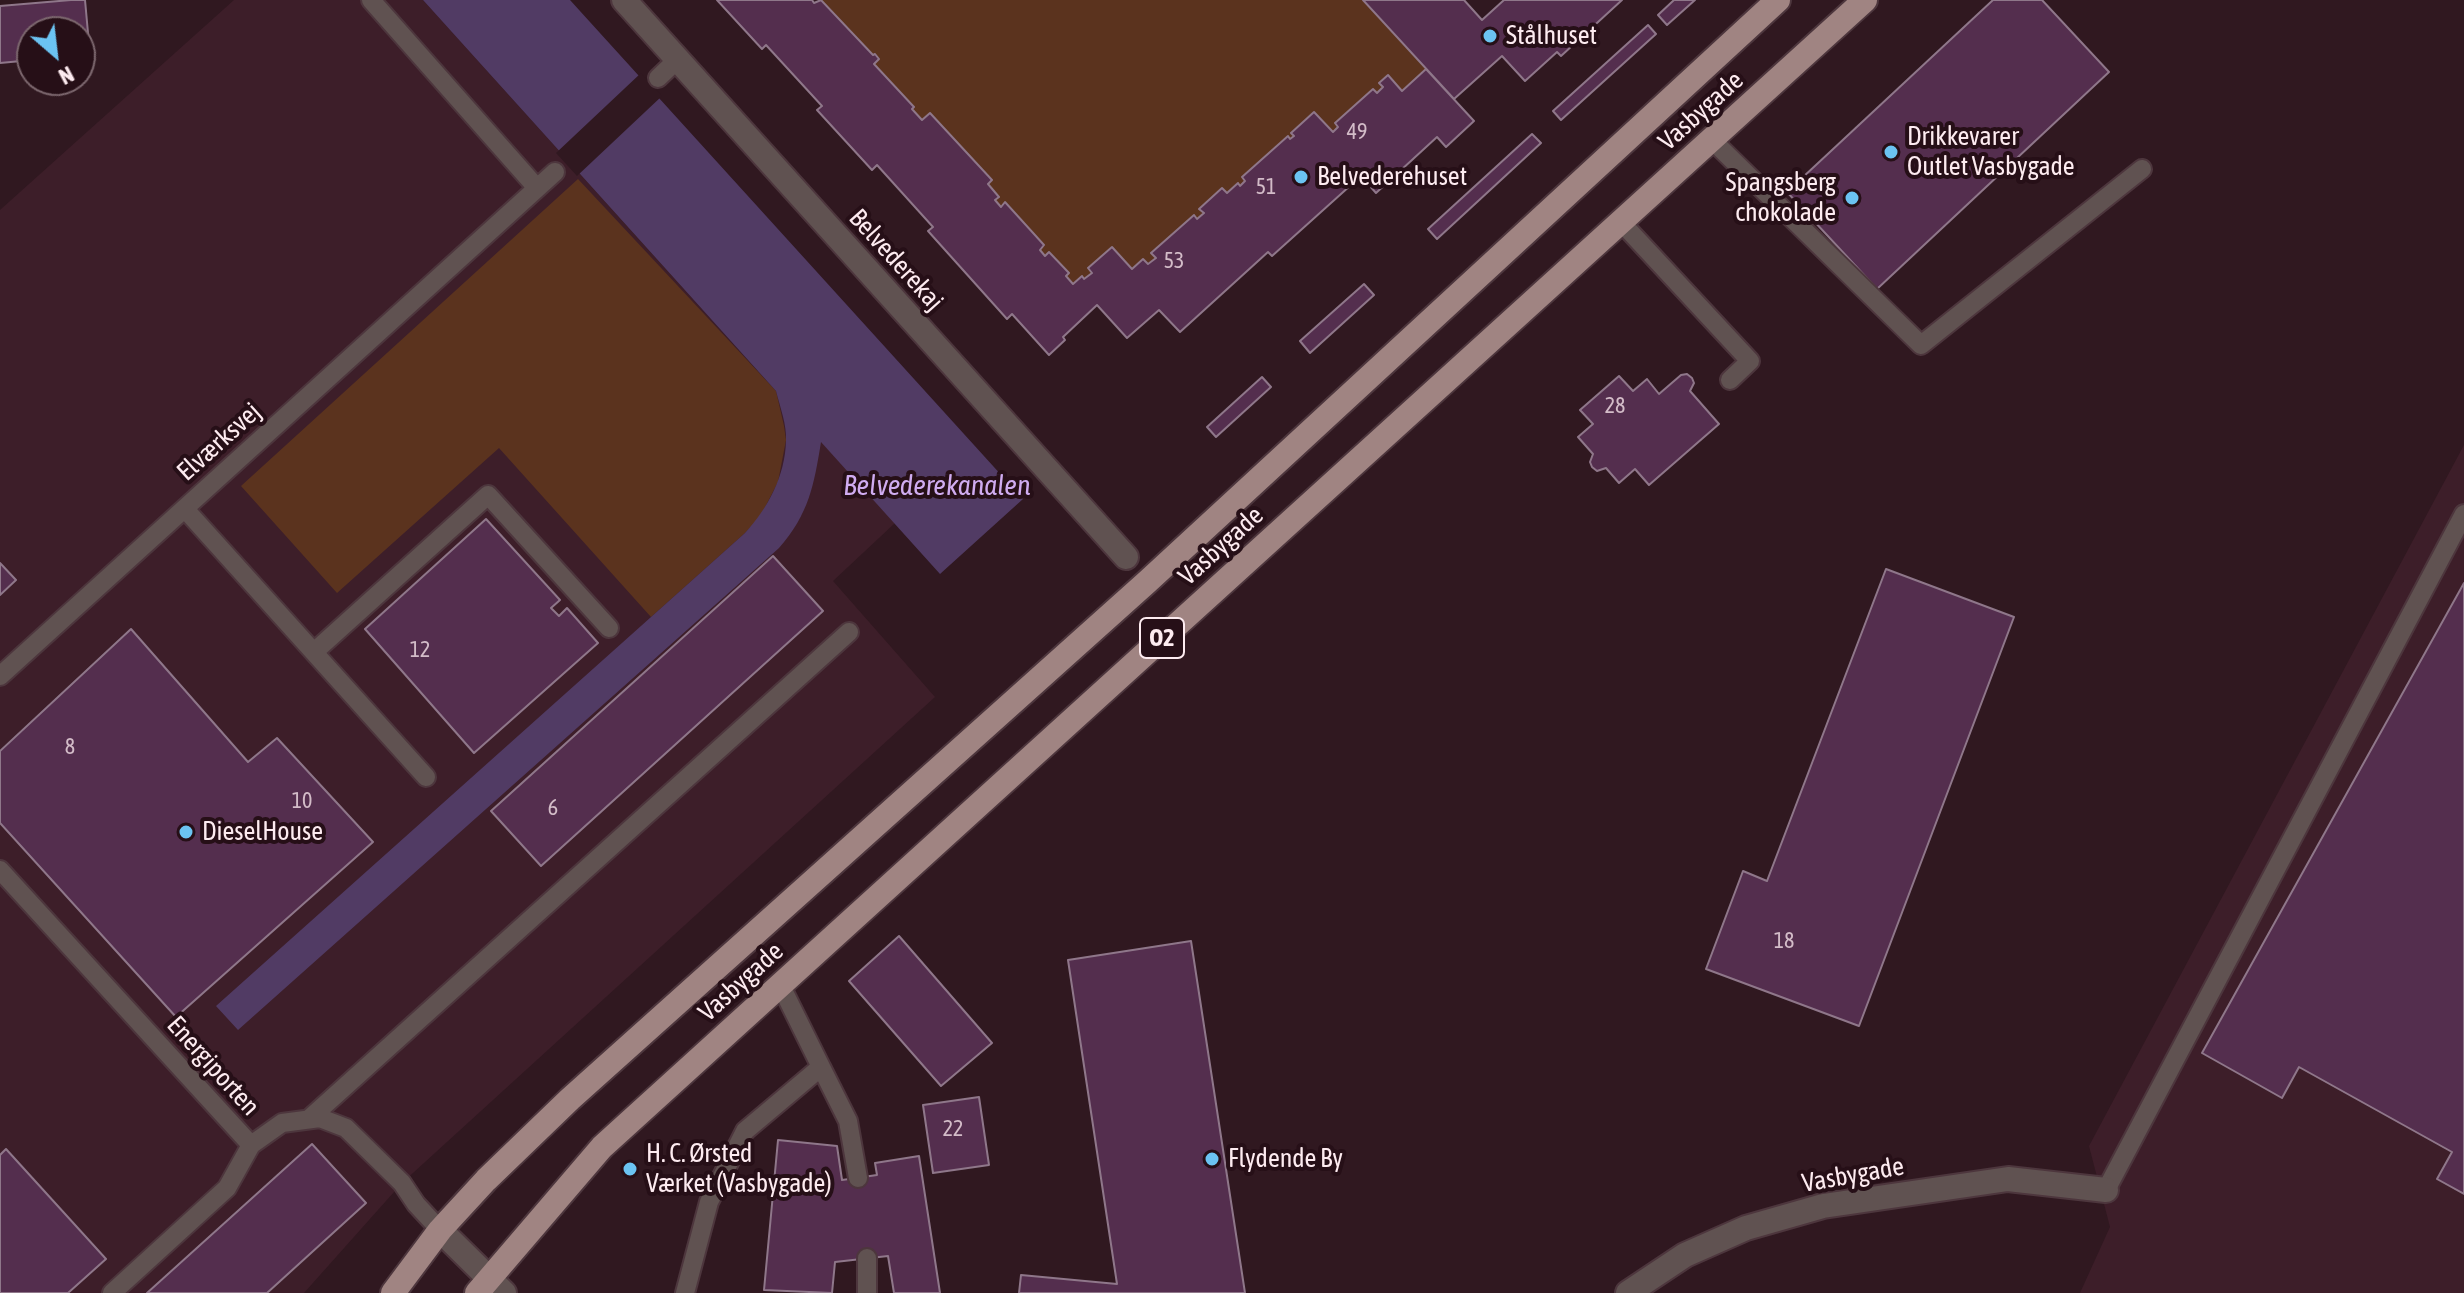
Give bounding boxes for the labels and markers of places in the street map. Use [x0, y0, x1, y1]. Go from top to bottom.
place label: Stålhuset [1506, 20, 1597, 52]
marker: Stålhuset [1481, 27, 1499, 45]
place label: Drikkevarer Outlet Vasbygade [1907, 121, 2075, 182]
marker: Drikkevarer Outlet Vasbygade [1882, 143, 1900, 161]
place label: Belvederehuset [1317, 161, 1467, 193]
place label: Spangsberg chokolade [1726, 167, 1836, 228]
marker: Belvederehuset [1292, 168, 1310, 186]
marker: Spangsberg chokolade [1843, 189, 1861, 207]
place label: DieselHouse [202, 816, 323, 848]
marker: DieselHouse [177, 823, 195, 841]
place label: H. C. Ørsted Værket (Vasbygade) [646, 1138, 832, 1200]
place label: Flydende By [1228, 1143, 1343, 1175]
marker: Flydende By [1203, 1150, 1221, 1168]
marker: H. C. Ørsted Værket (Vasbygade) [621, 1160, 639, 1178]

